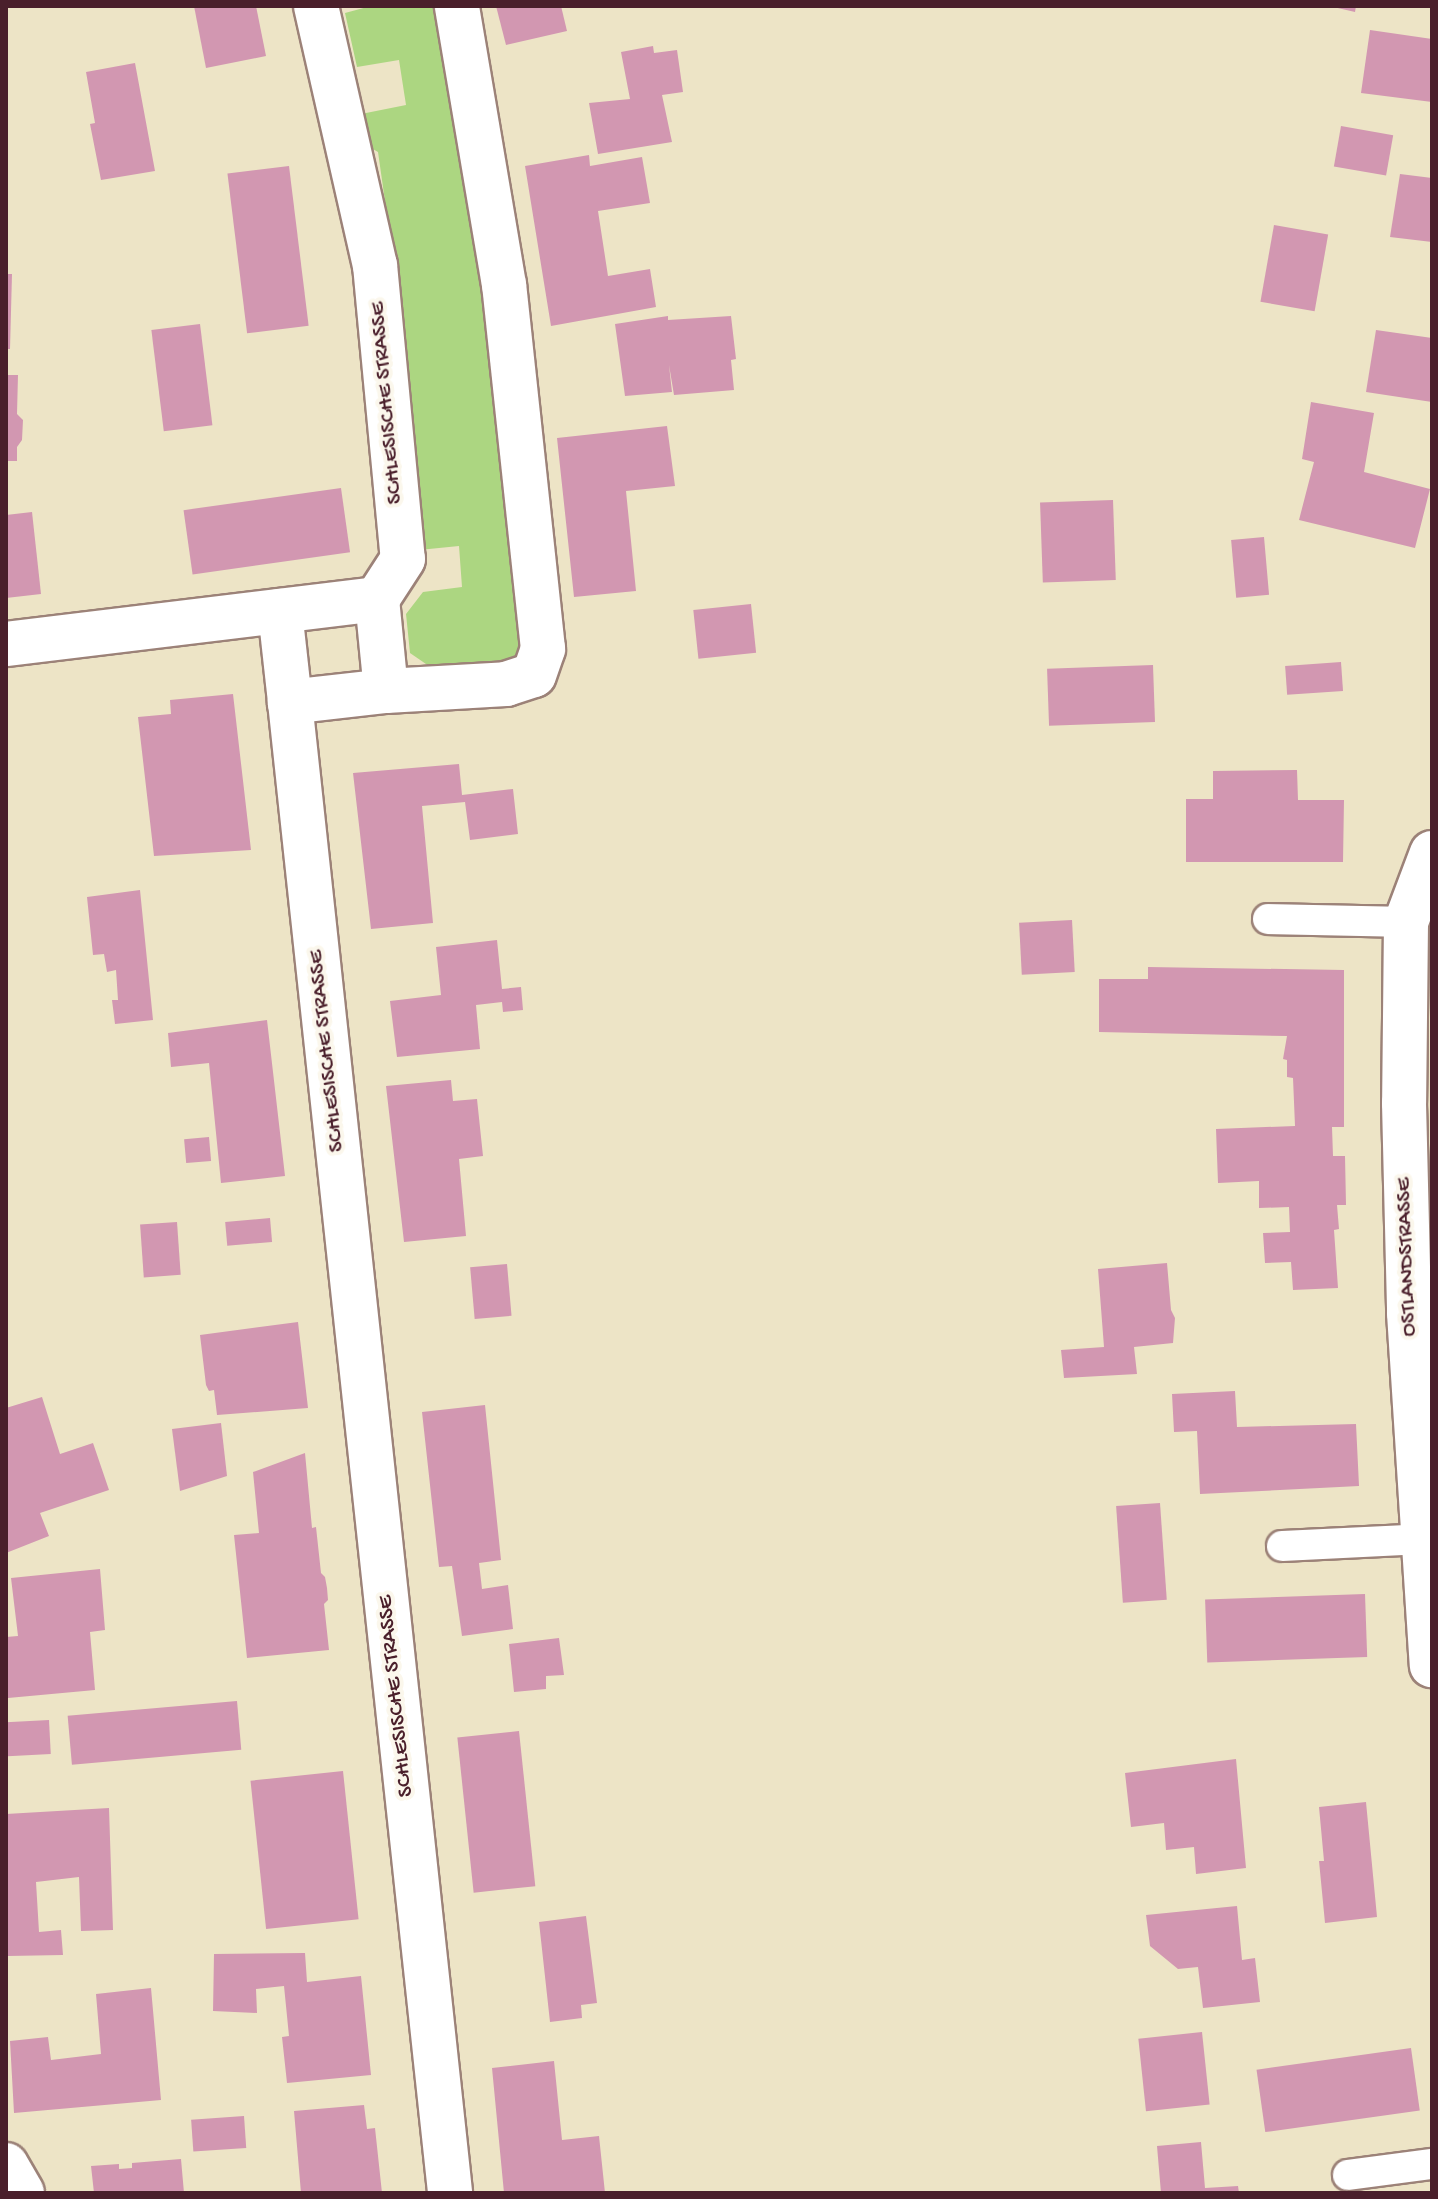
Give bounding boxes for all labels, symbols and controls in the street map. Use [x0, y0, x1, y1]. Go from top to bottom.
street label: SCHLESISCHE STRASSE [366, 301, 410, 505]
street label: SCHLESISCHE STRASSE [304, 949, 352, 1153]
street label: OSTLANDSTRASSE [1392, 1177, 1424, 1337]
street label: SCHLESISCHE STRASSE [373, 1594, 421, 1798]

